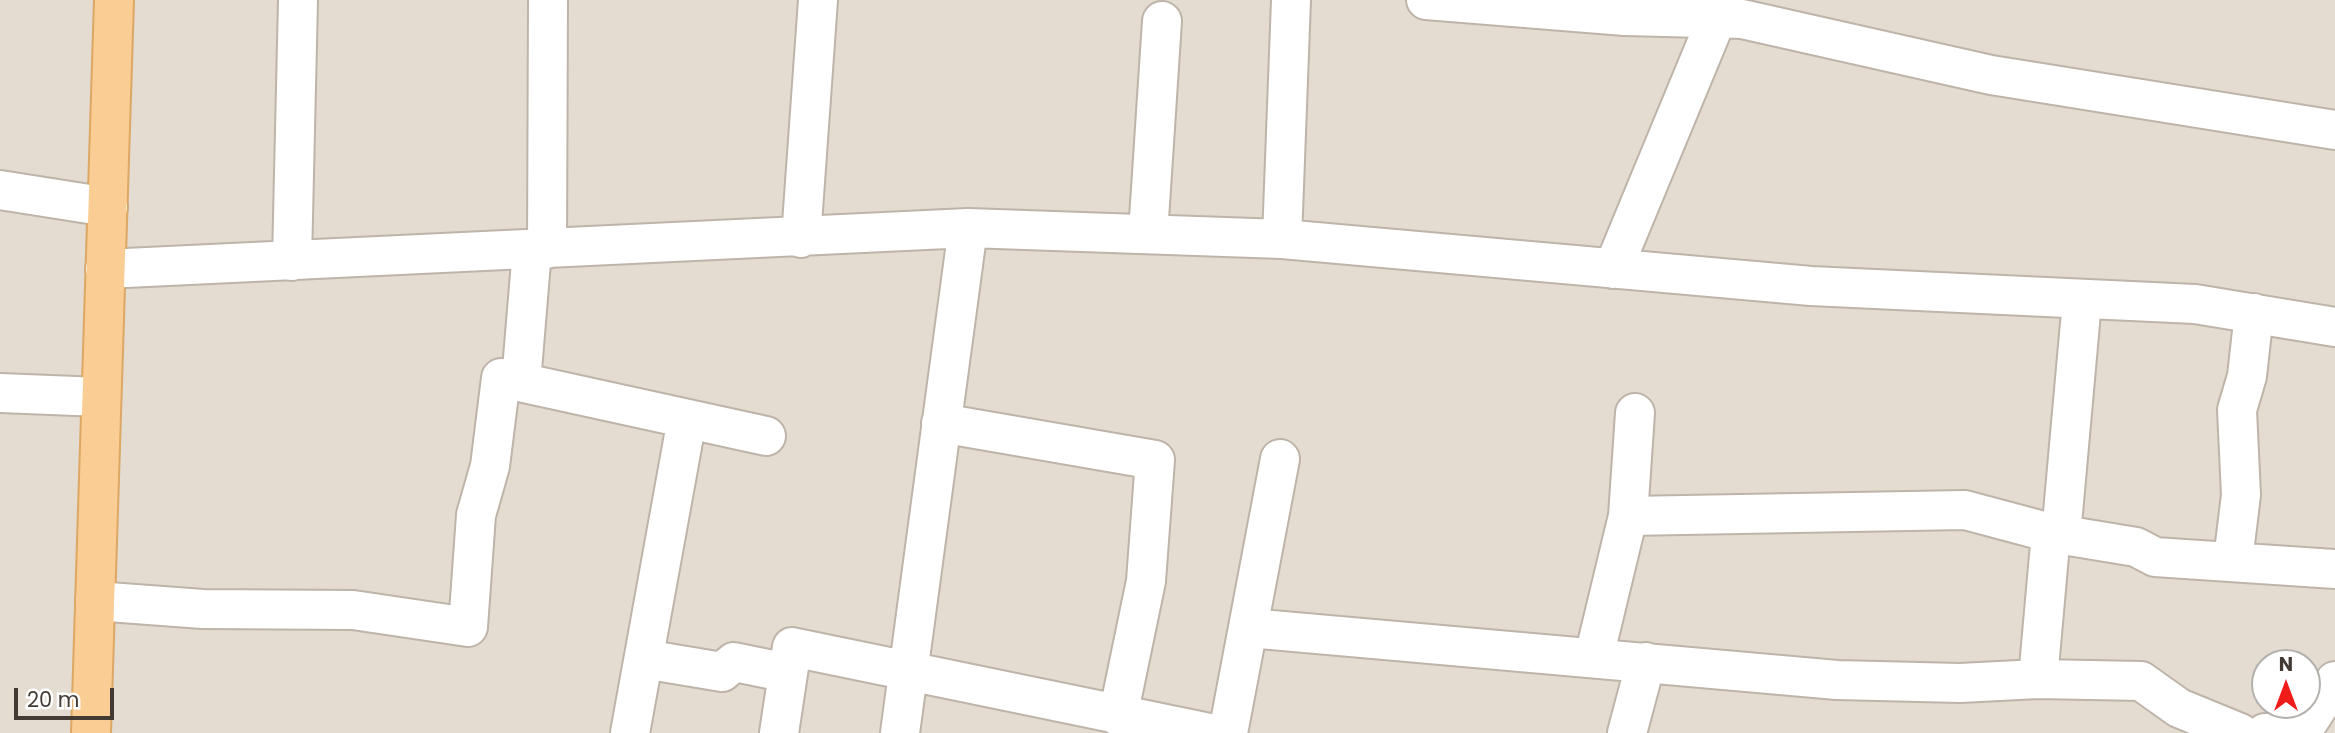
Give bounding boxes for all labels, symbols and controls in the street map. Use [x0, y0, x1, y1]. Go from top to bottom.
north arrow [2251, 649, 2321, 719]
text: N [2279, 651, 2293, 678]
scale bar [18, 674, 117, 718]
text: 20 m [27, 685, 80, 714]

